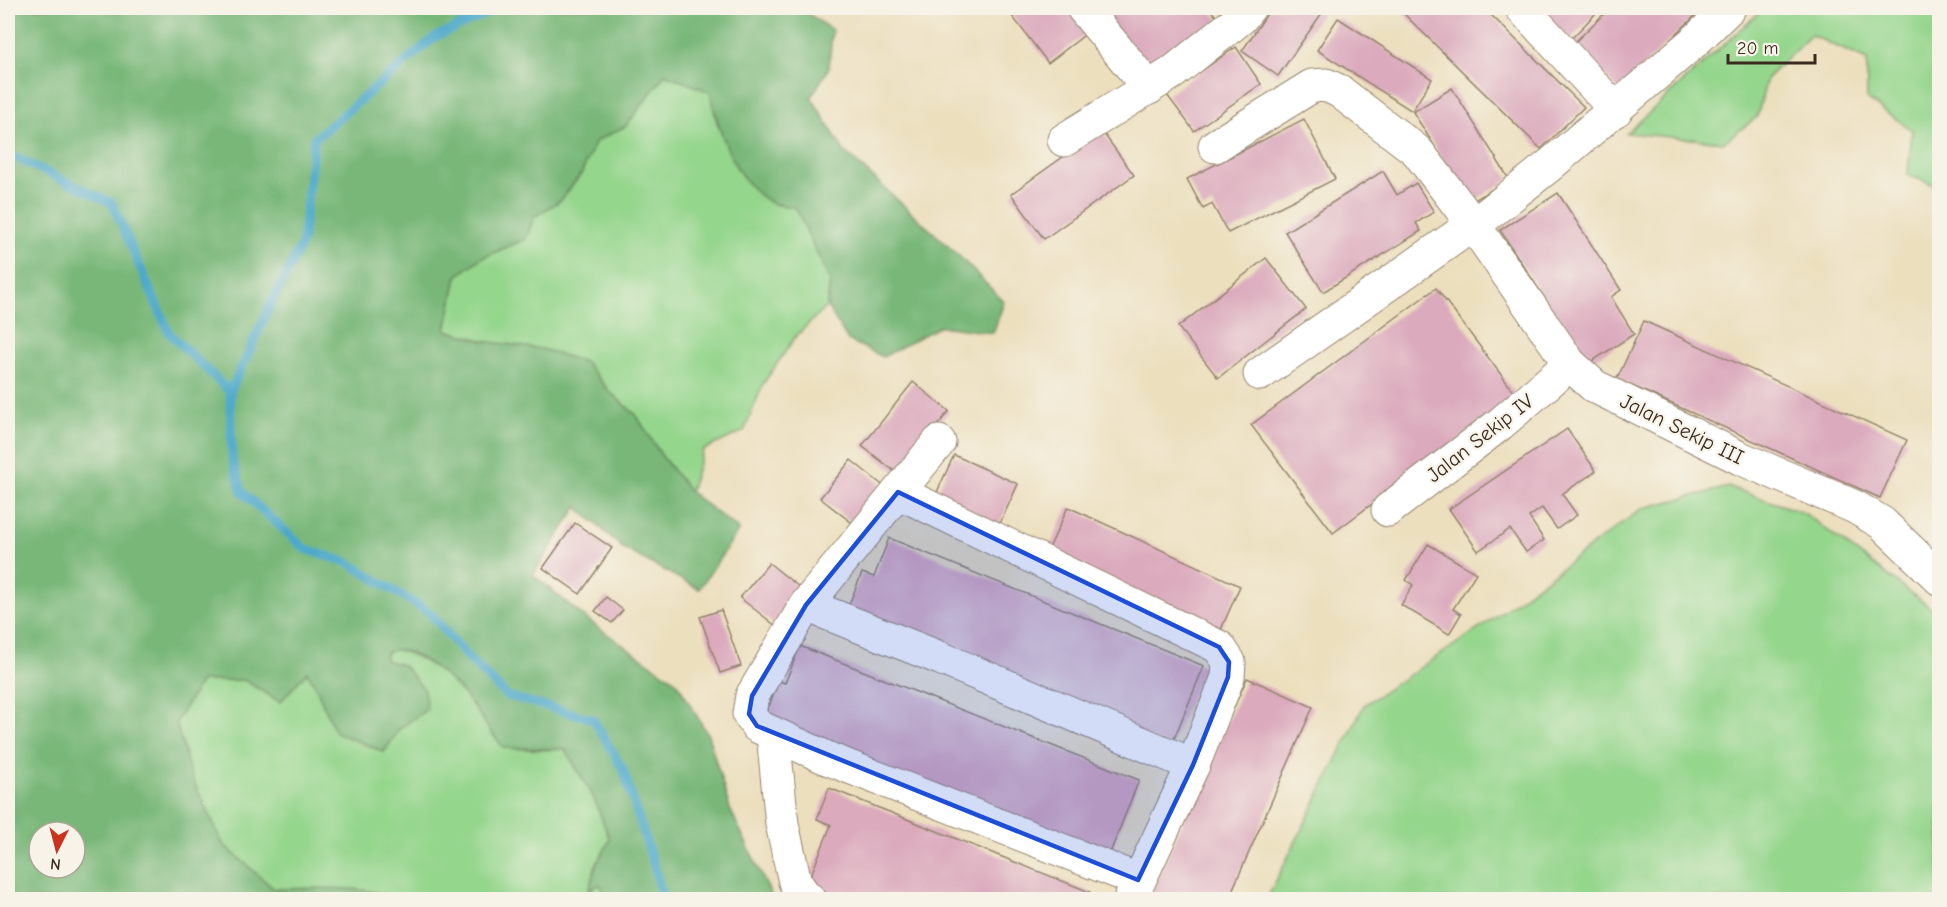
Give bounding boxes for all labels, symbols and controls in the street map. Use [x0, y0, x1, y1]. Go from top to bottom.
scale bar [1728, 27, 1815, 65]
text: 20 m [1737, 38, 1778, 59]
street label: Jalan Sekip IV [1422, 388, 1539, 487]
street label: Jalan Sekip III [1616, 389, 1748, 469]
north arrow [27, 820, 87, 880]
text: N [49, 854, 62, 873]

